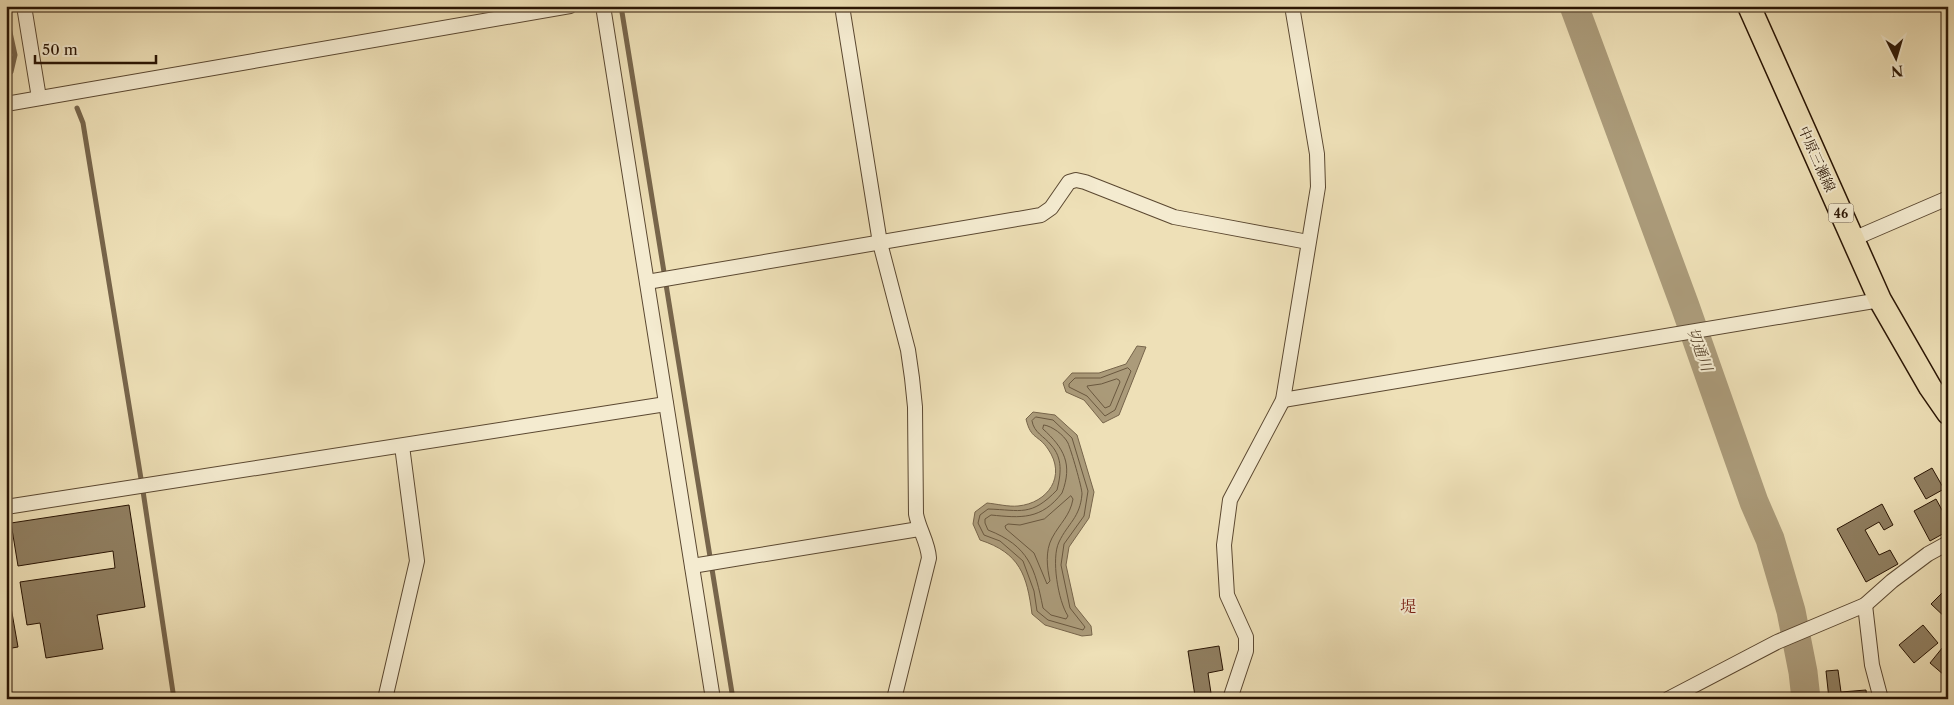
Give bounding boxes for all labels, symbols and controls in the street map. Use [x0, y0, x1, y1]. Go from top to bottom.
scale bar [35, 32, 156, 64]
north arrow [1872, 32, 1922, 82]
text: 50 m [42, 40, 78, 59]
text: N [1890, 61, 1904, 80]
street label: 中原三瀬線 [1795, 123, 1839, 195]
road number: 46 [1828, 204, 1854, 222]
water label: 切通川 [1683, 325, 1717, 375]
district label: 堤 [1400, 596, 1416, 616]

